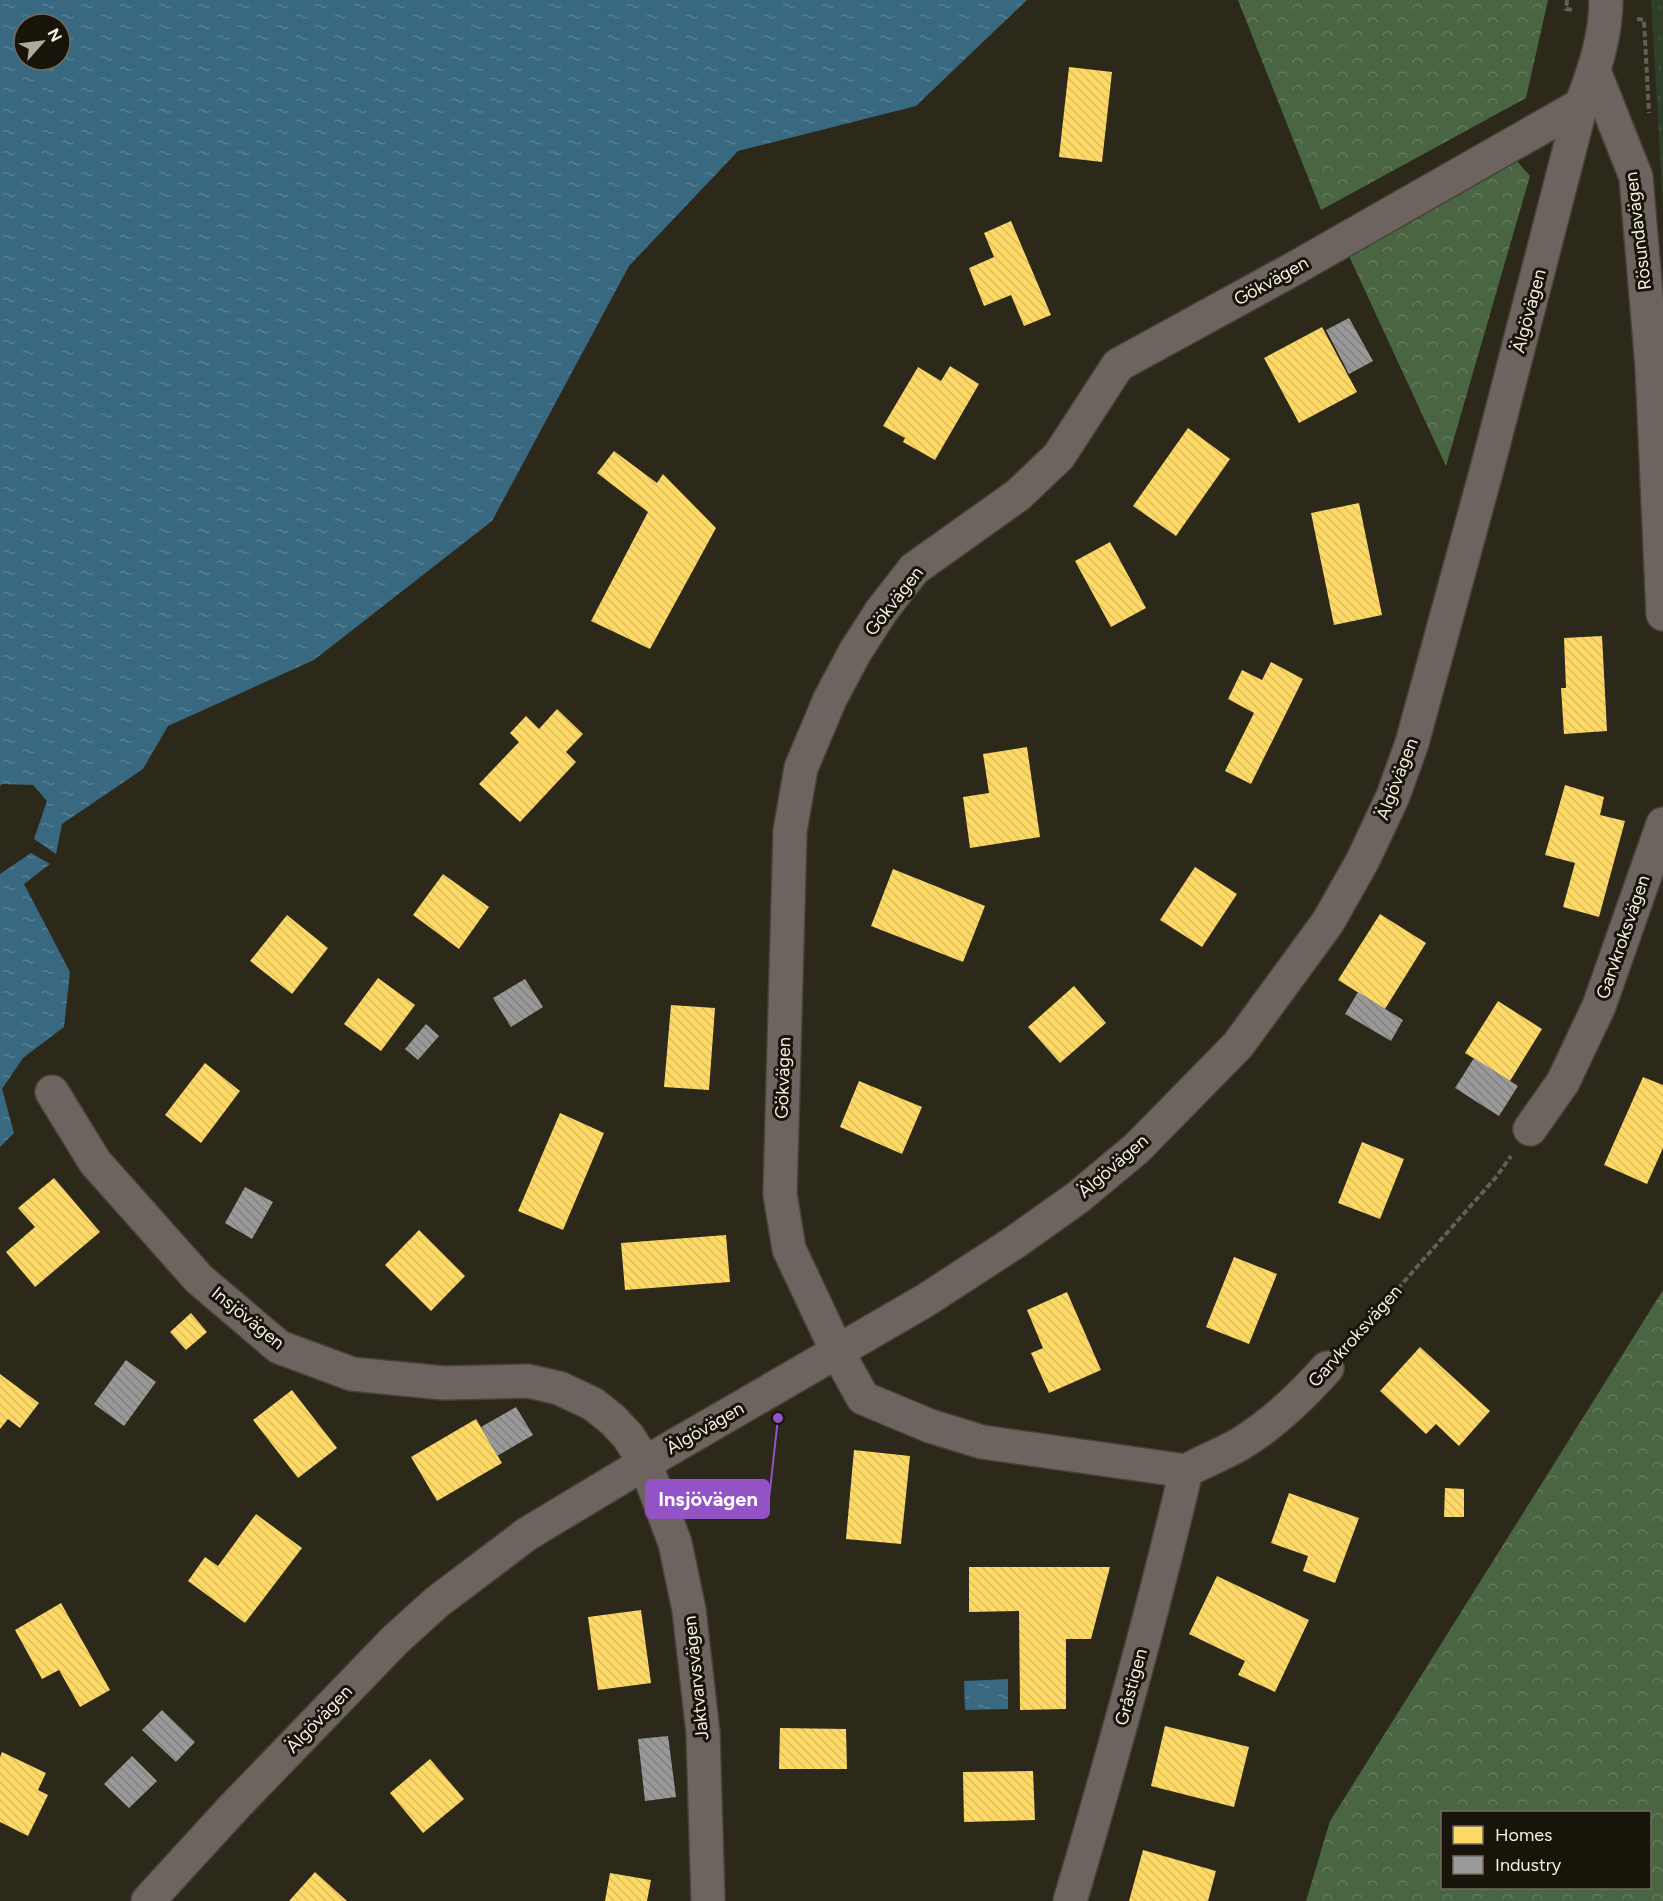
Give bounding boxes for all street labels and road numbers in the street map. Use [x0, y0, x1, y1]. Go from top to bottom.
street label: Rösundavägen [1620, 171, 1656, 291]
street label: Gökvägen [1230, 252, 1312, 310]
street label: Älgövägen [1507, 267, 1551, 355]
street label: Gökvägen [860, 562, 928, 640]
street label: Älgövägen [1371, 735, 1423, 823]
street label: Garvkroksvägen [1591, 872, 1655, 1002]
street label: Gökvägen [771, 1037, 795, 1119]
street label: Älgövägen [1073, 1130, 1153, 1202]
street label: Garvkroksvägen [1303, 1280, 1407, 1392]
street label: Insjövägen [207, 1282, 289, 1354]
street label: Älgövägen [662, 1397, 748, 1459]
street label: Jaktvarvsvägen [679, 1615, 713, 1741]
street label: Gråstigen [1110, 1646, 1152, 1728]
street label: Älgövägen [281, 1680, 357, 1758]

